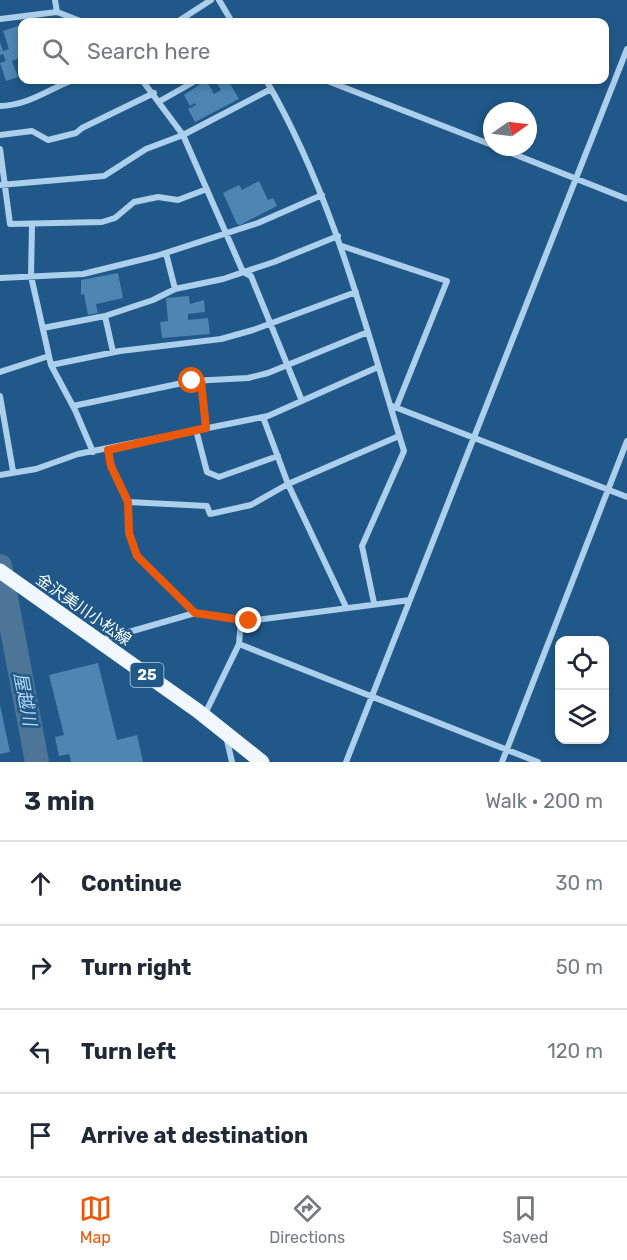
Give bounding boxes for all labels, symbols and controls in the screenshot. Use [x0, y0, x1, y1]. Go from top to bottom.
search box [18, 18, 609, 84]
icon: search [39, 35, 72, 68]
text: Search here [87, 38, 210, 65]
north arrow [483, 102, 537, 156]
route start [178, 367, 204, 393]
street label: 金沢美川小松線 [32, 570, 135, 649]
route end [235, 607, 261, 633]
map controls [555, 636, 609, 744]
button: locate [555, 636, 609, 690]
road number: 25 [130, 663, 164, 687]
water label: 屋越川 [9, 670, 41, 730]
button: layers [555, 690, 609, 744]
text: 3 min [24, 786, 95, 817]
text: Walk · 200 m [485, 789, 603, 813]
icon: ahead [24, 867, 57, 900]
text: Continue [81, 870, 182, 897]
text: 30 m [556, 871, 603, 895]
icon: right [24, 951, 57, 984]
text: Turn right [81, 954, 191, 981]
text: 50 m [556, 955, 603, 979]
icon: left [24, 1035, 57, 1068]
text: Turn left [81, 1038, 176, 1065]
text: 120 m [547, 1039, 603, 1063]
icon: arrive [24, 1119, 57, 1152]
text: Arrive at destination [81, 1122, 308, 1149]
tab: Map [79, 1192, 112, 1247]
tab: Directions [269, 1192, 345, 1247]
tab: Saved [503, 1192, 548, 1247]

